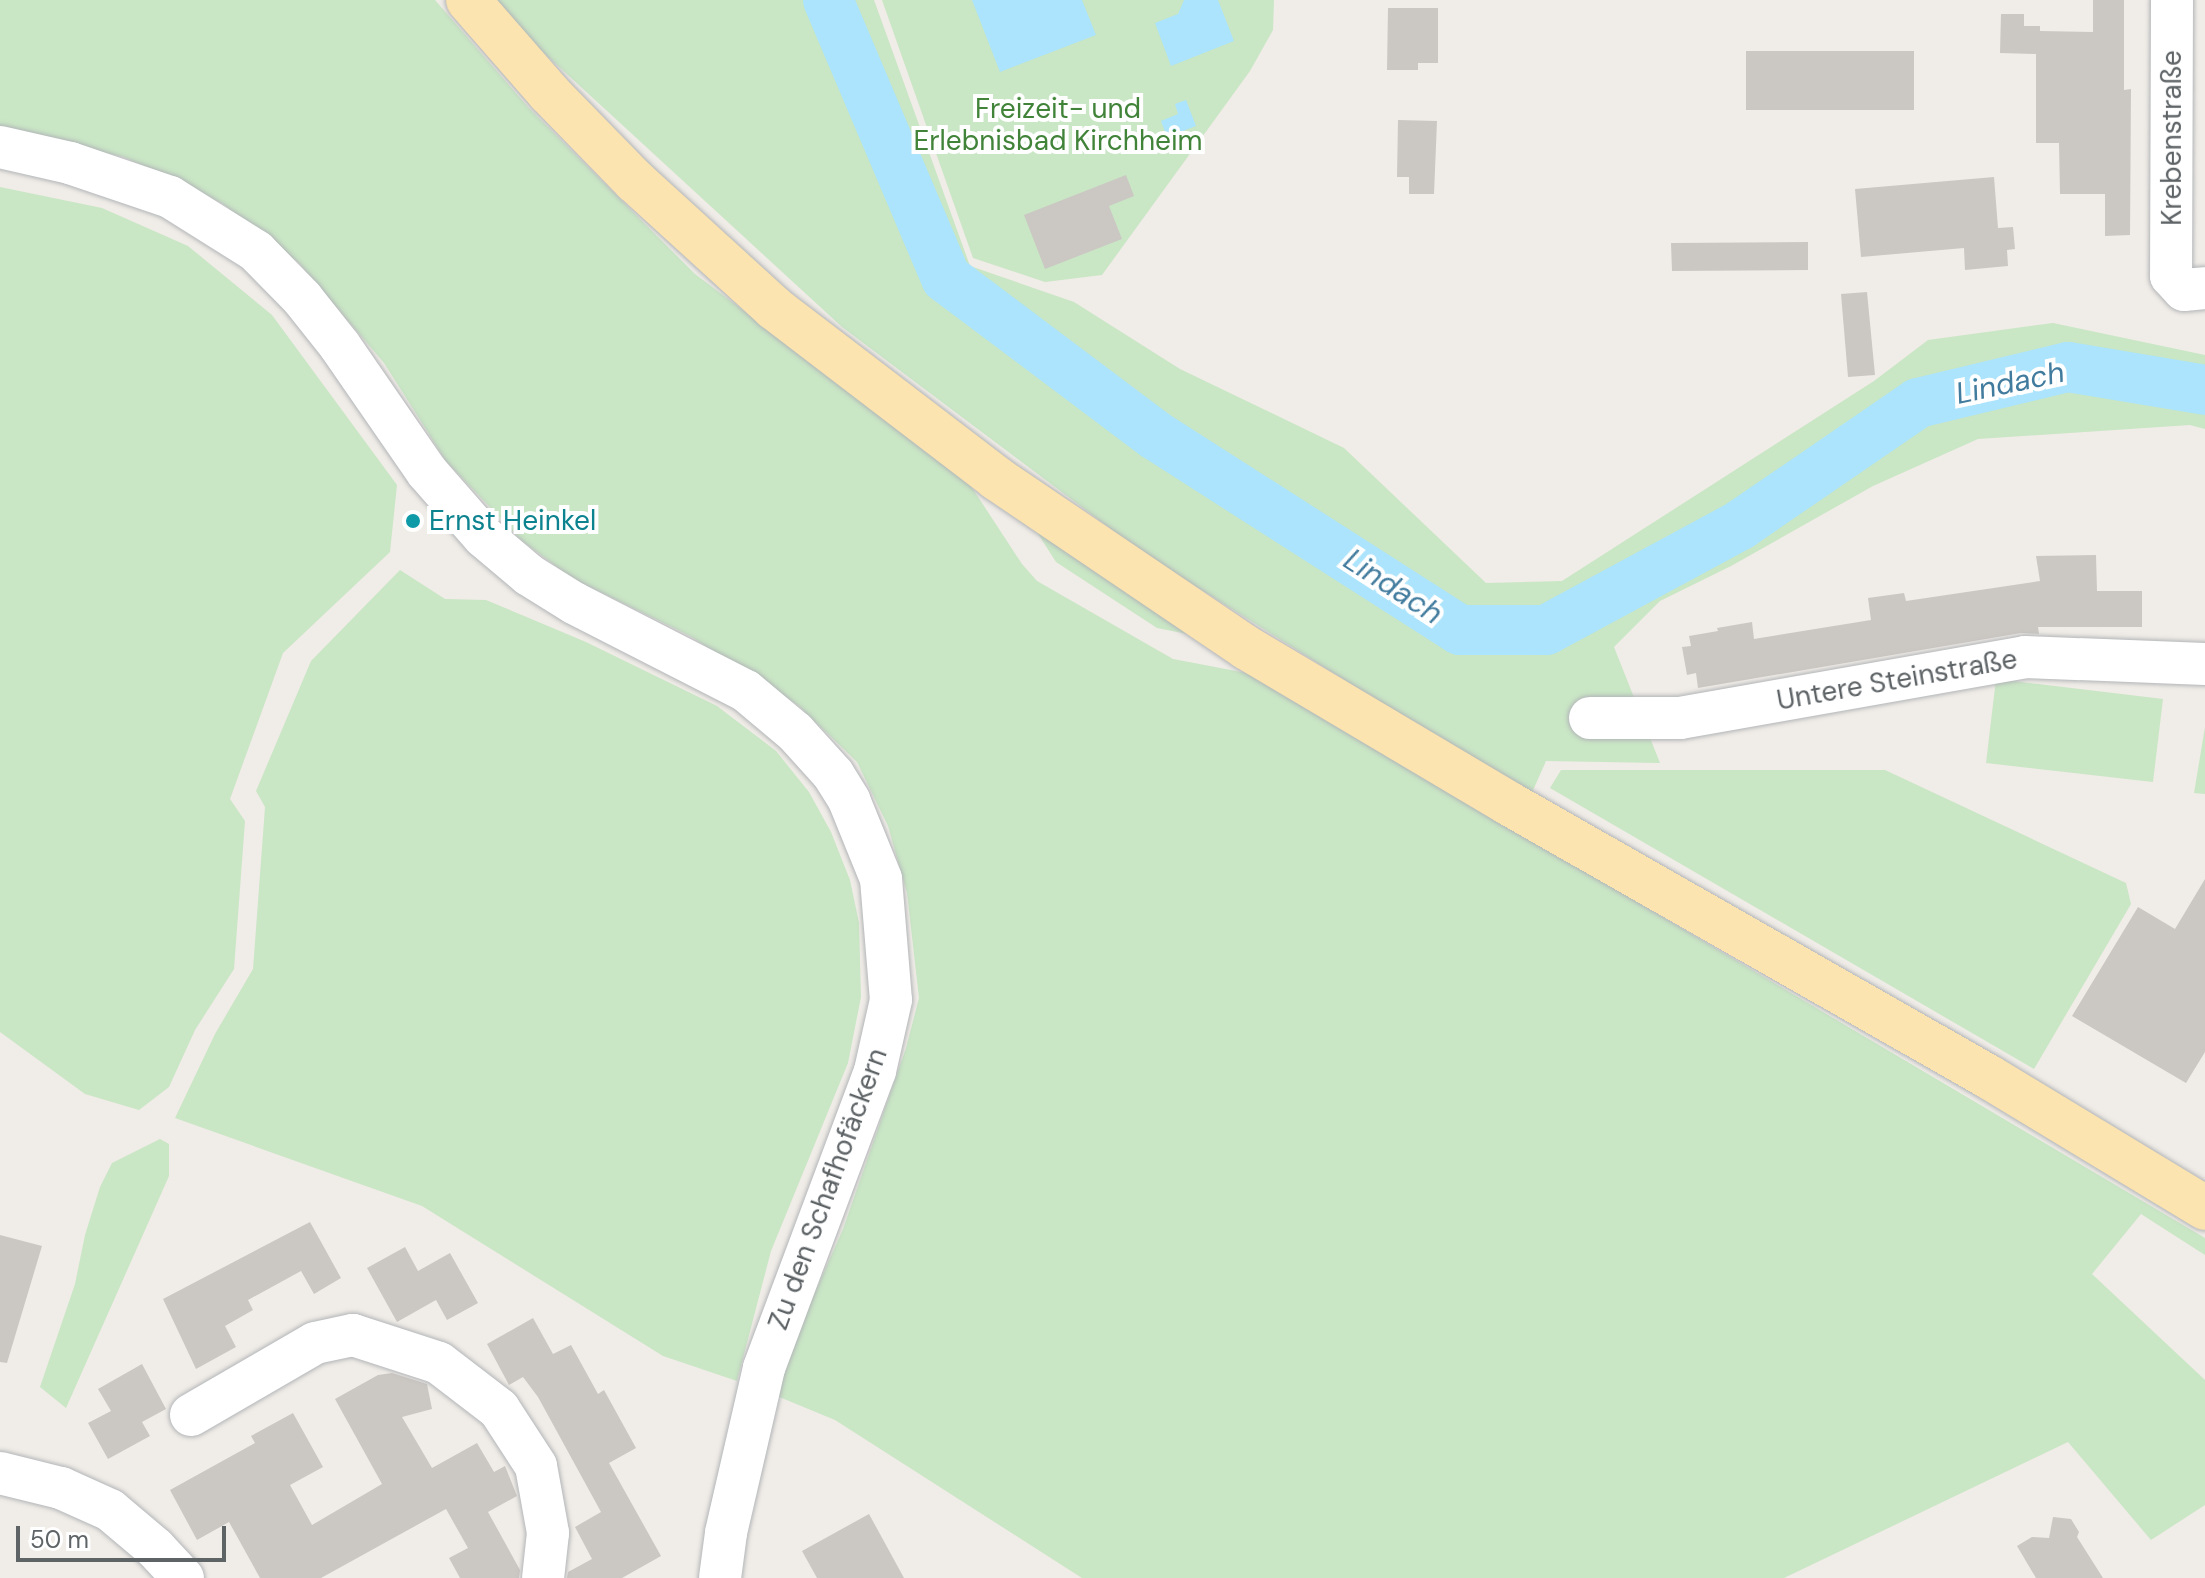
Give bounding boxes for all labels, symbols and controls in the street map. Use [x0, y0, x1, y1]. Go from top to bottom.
street label: Krebenstraße [2155, 50, 2189, 226]
park label: Freizeit- und Erlebnisbad Kirchheim [913, 92, 1203, 158]
water label: Lindach [1952, 354, 2068, 412]
place label: Ernst Heinkel [429, 504, 596, 538]
marker: Ernst Heinkel [404, 512, 422, 530]
water label: Lindach [1337, 542, 1449, 632]
street label: Untere Steinstraße [1774, 642, 2020, 718]
street label: Zu den Schafhofäckern [761, 1044, 895, 1334]
scale bar [20, 1510, 230, 1560]
text: 50 m [30, 1524, 89, 1555]

